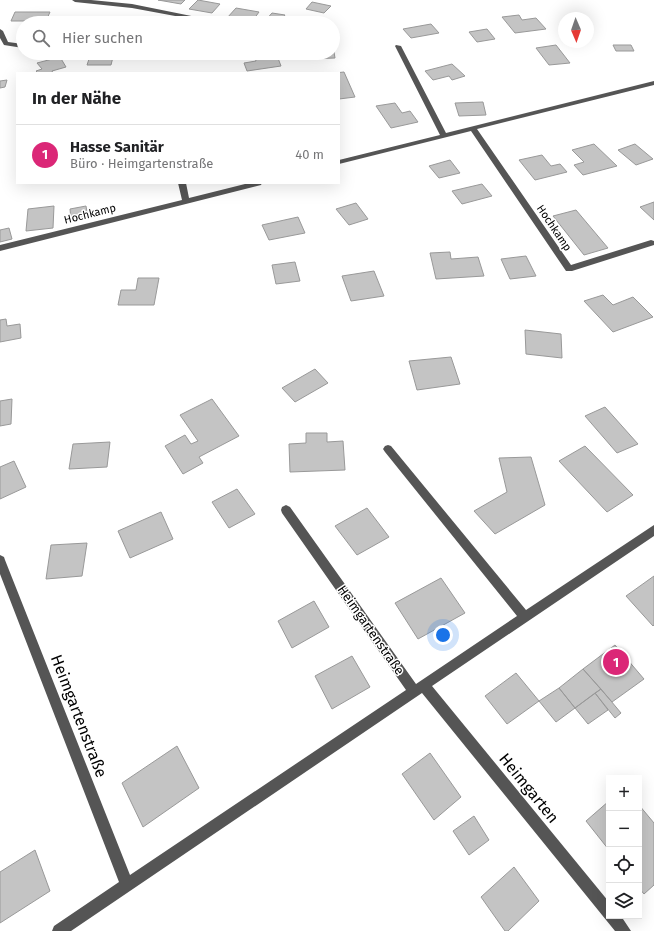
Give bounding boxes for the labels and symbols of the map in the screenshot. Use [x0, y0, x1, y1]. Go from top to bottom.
north arrow [558, 12, 594, 48]
street label: Hochkamp [63, 201, 117, 227]
street label: Hochkamp [534, 202, 574, 254]
street label: Heimgartenstraße [335, 582, 407, 678]
your location [433, 625, 453, 645]
pin: 1 [603, 647, 629, 677]
street label: Heimgartenstraße [47, 652, 111, 780]
street label: Heimgarten [495, 749, 563, 827]

